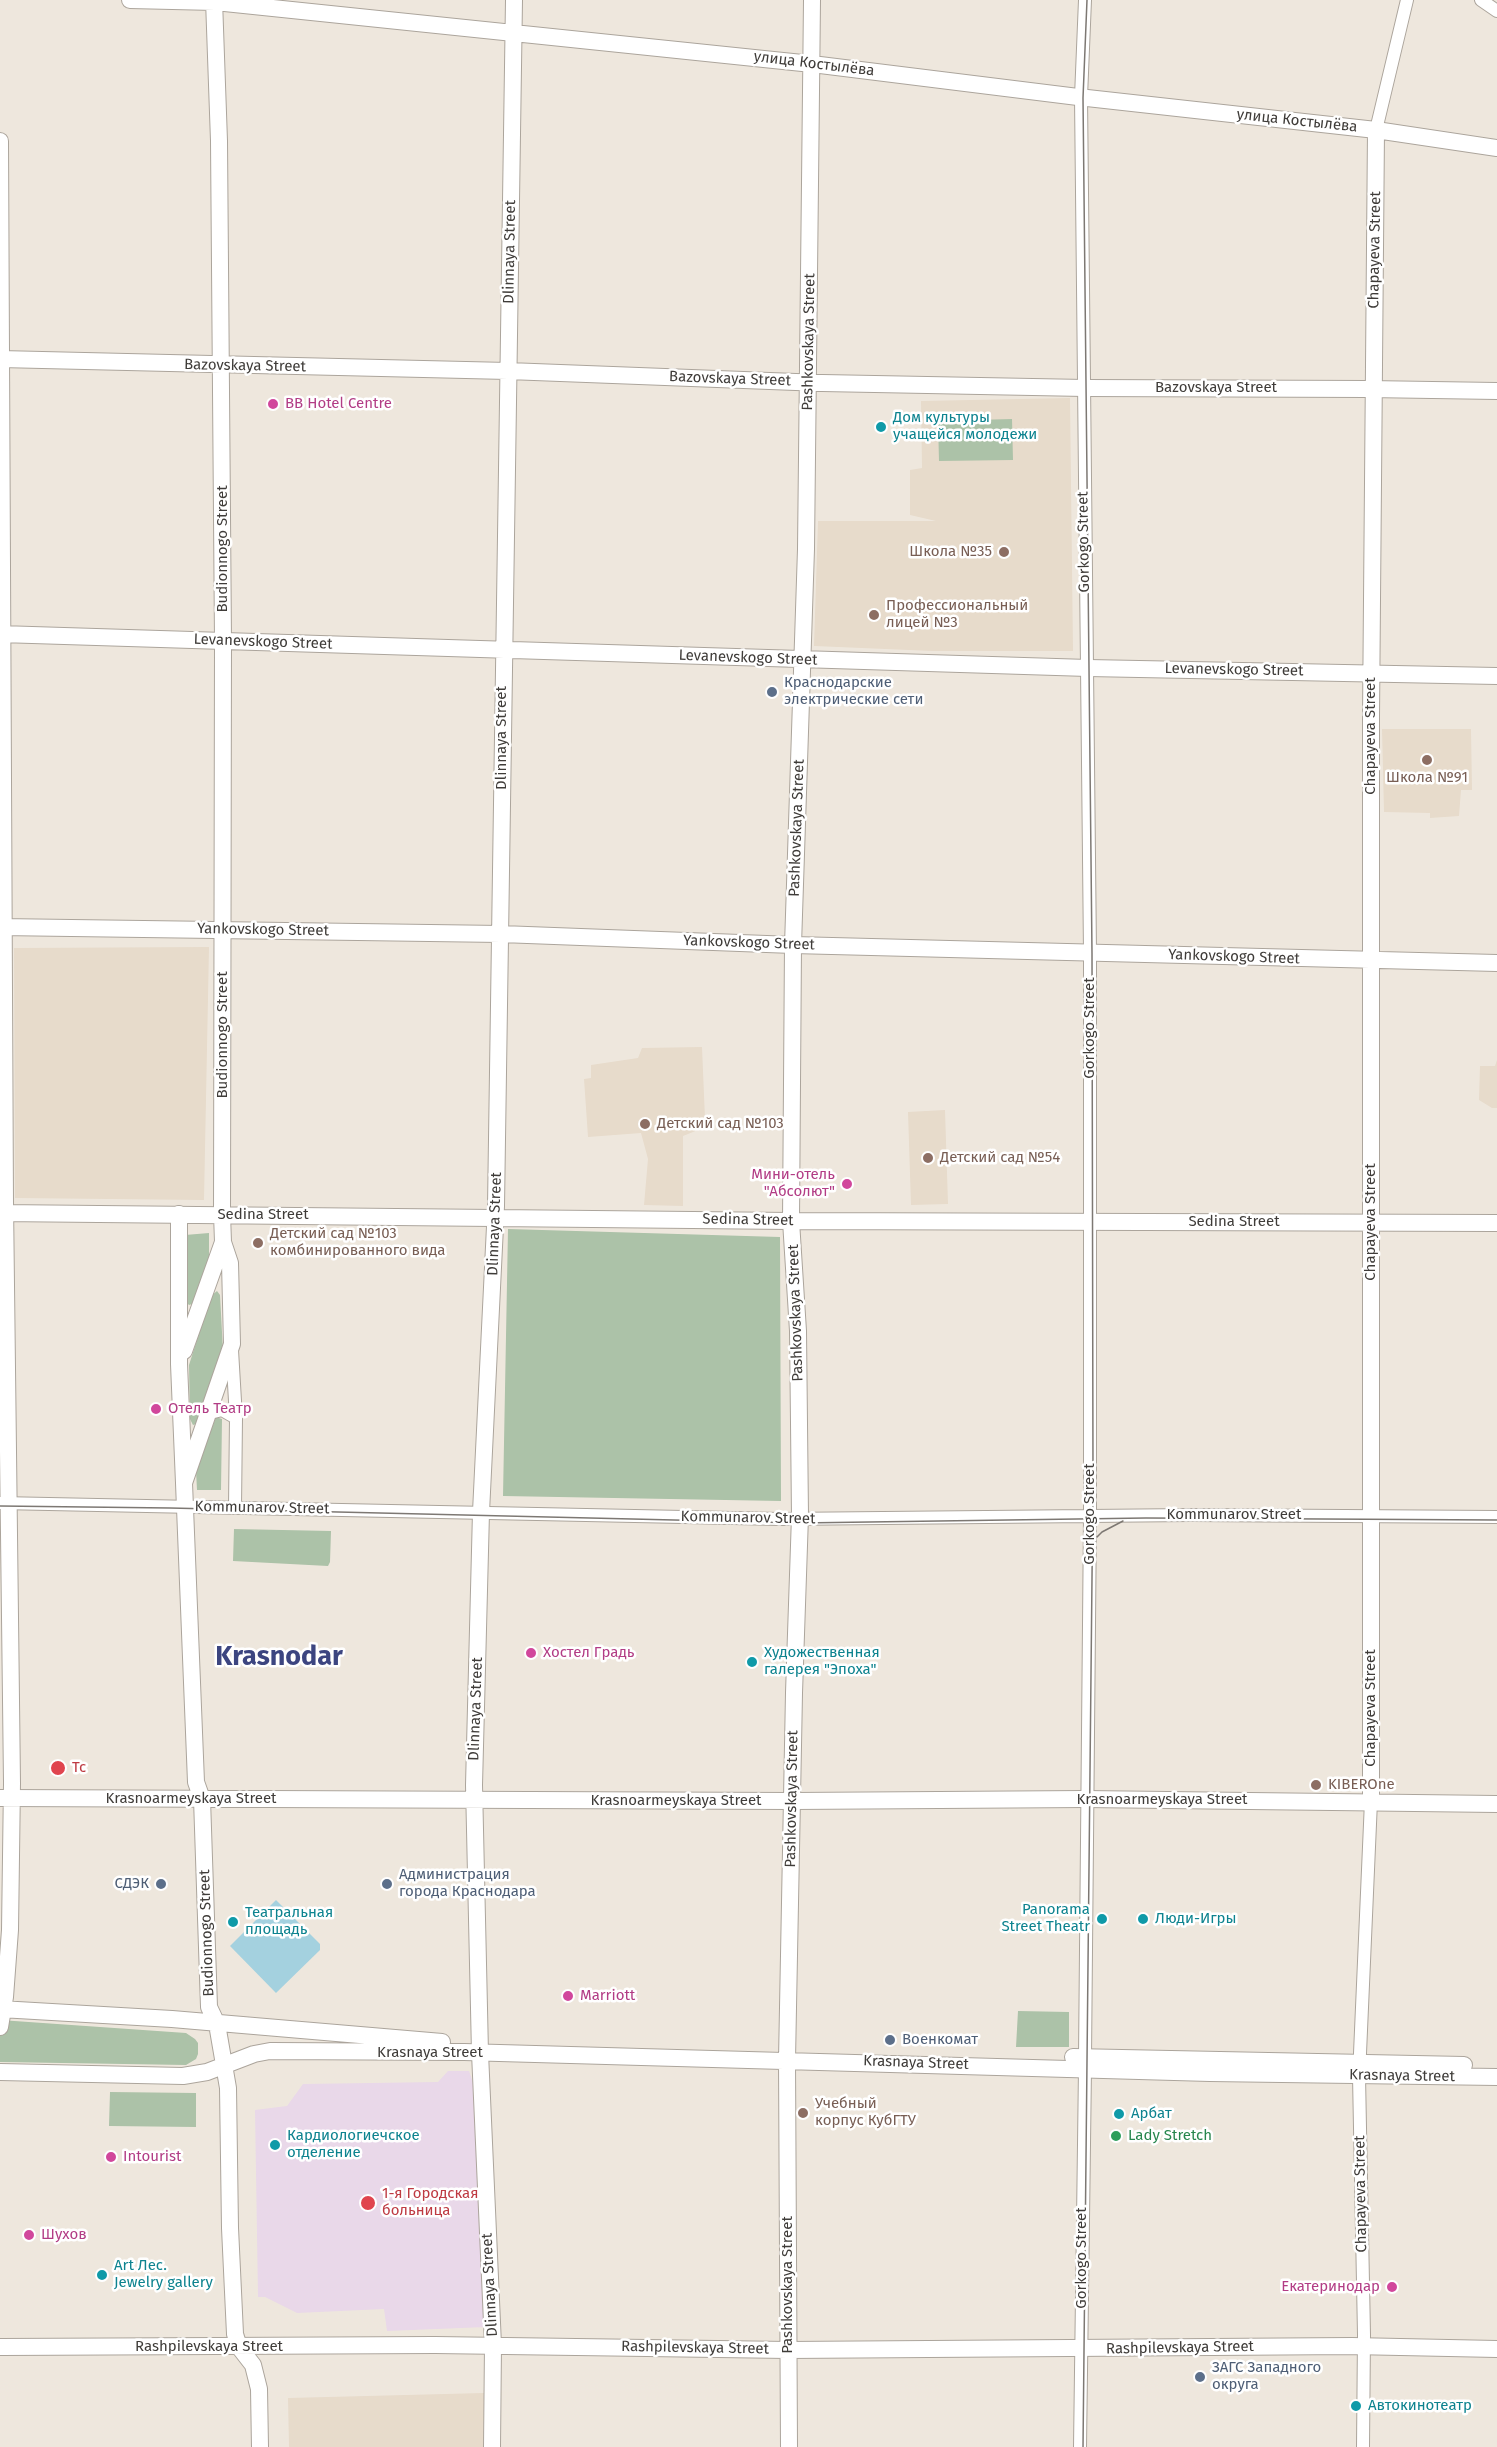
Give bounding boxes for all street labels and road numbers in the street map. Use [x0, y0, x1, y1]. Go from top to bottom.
street label: улица Костылёва [753, 48, 875, 80]
street label: улица Костылёва [1236, 106, 1358, 136]
street label: Chapayeva Street [1365, 191, 1385, 309]
street label: Dlinnaya Street [500, 200, 520, 304]
street label: Pashkovskaya Street [799, 273, 819, 411]
street label: Bazovskaya Street [184, 356, 306, 376]
street label: Bazovskaya Street [669, 368, 791, 390]
street label: Bazovskaya Street [1155, 379, 1277, 397]
street label: Budionnogo Street [214, 485, 232, 613]
street label: Gorkogo Street [1074, 491, 1094, 593]
street label: Levanevskogo Street [193, 631, 333, 653]
street label: Levanevskogo Street [678, 647, 818, 669]
street label: Levanevskogo Street [1164, 660, 1304, 680]
street label: Chapayeva Street [1362, 677, 1380, 795]
street label: Dlinnaya Street [493, 686, 511, 790]
street label: Pashkovskaya Street [786, 759, 808, 897]
street label: Yankovskogo Street [197, 920, 329, 940]
street label: Yankovskogo Street [683, 932, 815, 954]
street label: Yankovskogo Street [1168, 946, 1300, 968]
street label: Budionnogo Street [214, 971, 232, 1099]
street label: Gorkogo Street [1081, 977, 1099, 1079]
street label: Chapayeva Street [1362, 1163, 1380, 1281]
street label: Dlinnaya Street [484, 1172, 506, 1276]
street label: Sedina Street [217, 1206, 309, 1224]
street label: Sedina Street [702, 1210, 794, 1230]
street label: Sedina Street [1188, 1213, 1280, 1231]
street label: Pashkovskaya Street [785, 1244, 807, 1382]
street label: Gorkogo Street [1081, 1463, 1099, 1565]
street label: Kommunarov Street [194, 1498, 330, 1518]
street label: Kommunarov Street [1167, 1506, 1301, 1524]
street label: Kommunarov Street [680, 1508, 816, 1528]
street label: Chapayeva Street [1362, 1649, 1380, 1767]
street label: Dlinnaya Street [465, 1657, 487, 1761]
street label: Pashkovskaya Street [782, 1730, 802, 1868]
street label: Krasnoarmeyskaya Street [105, 1790, 277, 1808]
street label: Krasnoarmeyskaya Street [1076, 1791, 1248, 1809]
street label: Krasnoarmeyskaya Street [590, 1792, 762, 1810]
street label: Budionnogo Street [196, 1869, 218, 1997]
street label: Krasnaya Street [377, 2044, 483, 2062]
street label: Krasnaya Street [863, 2052, 969, 2074]
street label: Krasnaya Street [1349, 2066, 1455, 2086]
street label: Chapayeva Street [1351, 2135, 1371, 2253]
street label: Gorkogo Street [1073, 2207, 1091, 2309]
street label: Pashkovskaya Street [779, 2216, 797, 2354]
street label: Dlinnaya Street [478, 2233, 502, 2337]
street label: Rashpilevskaya Street [135, 2338, 283, 2356]
street label: Rashpilevskaya Street [621, 2338, 769, 2358]
street label: Rashpilevskaya Street [1106, 2338, 1254, 2358]

